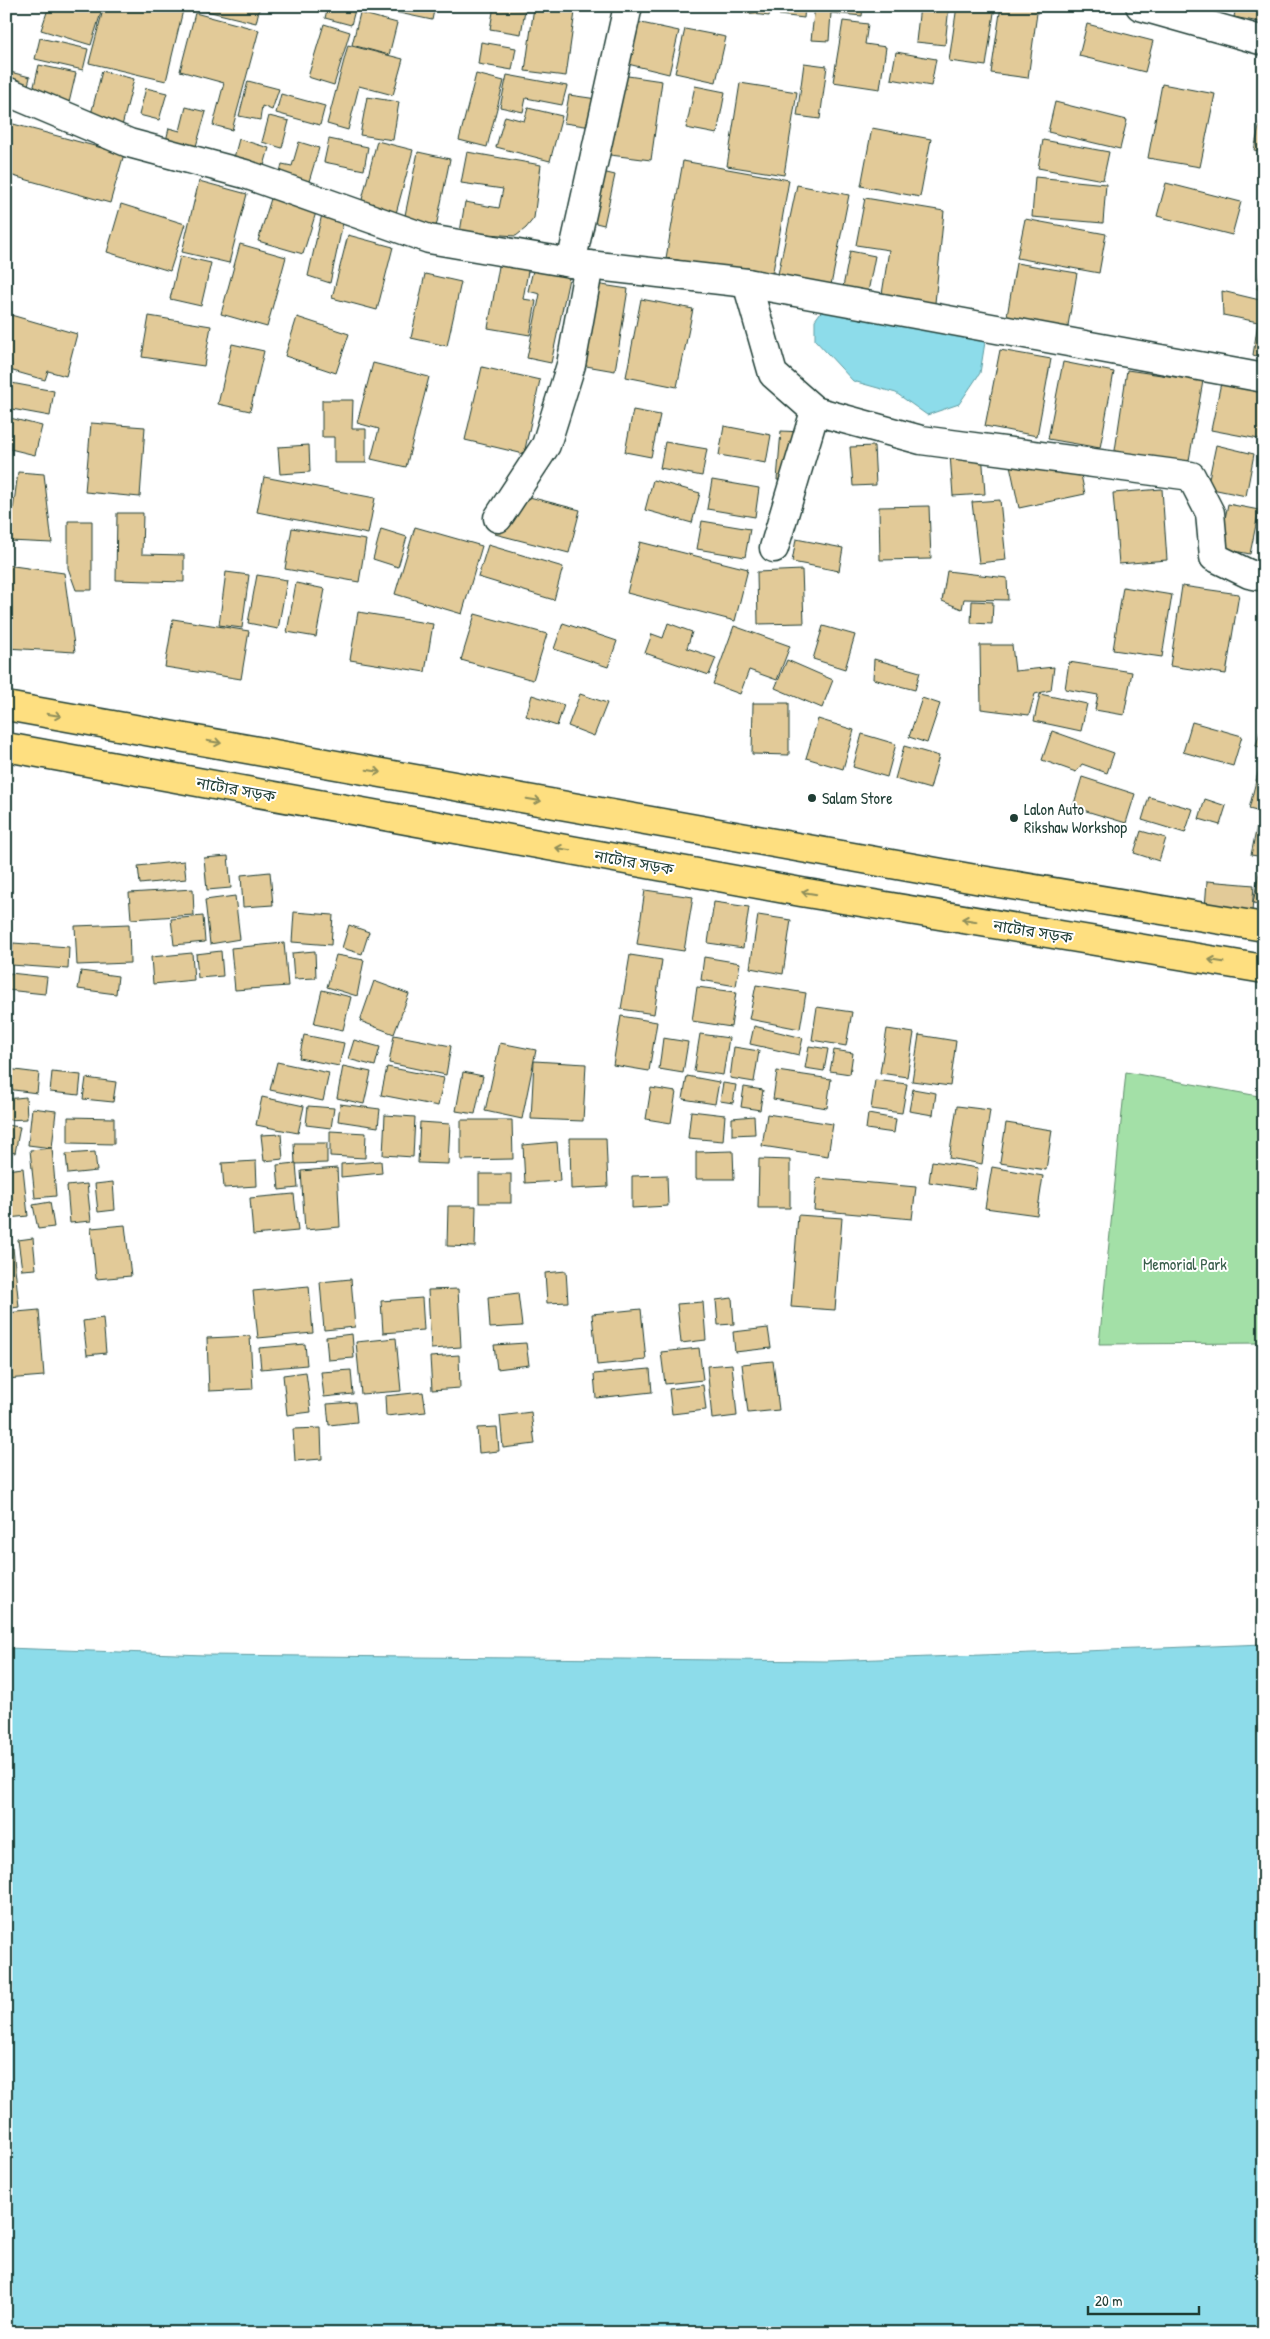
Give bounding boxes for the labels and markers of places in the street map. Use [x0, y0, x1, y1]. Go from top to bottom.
place label: Salam Store [822, 787, 893, 809]
marker: Salam Store [806, 792, 818, 804]
place label: Lalon Auto Rikshaw Workshop [1024, 798, 1127, 838]
marker: Lalon Auto Rikshaw Workshop [1008, 812, 1020, 824]

